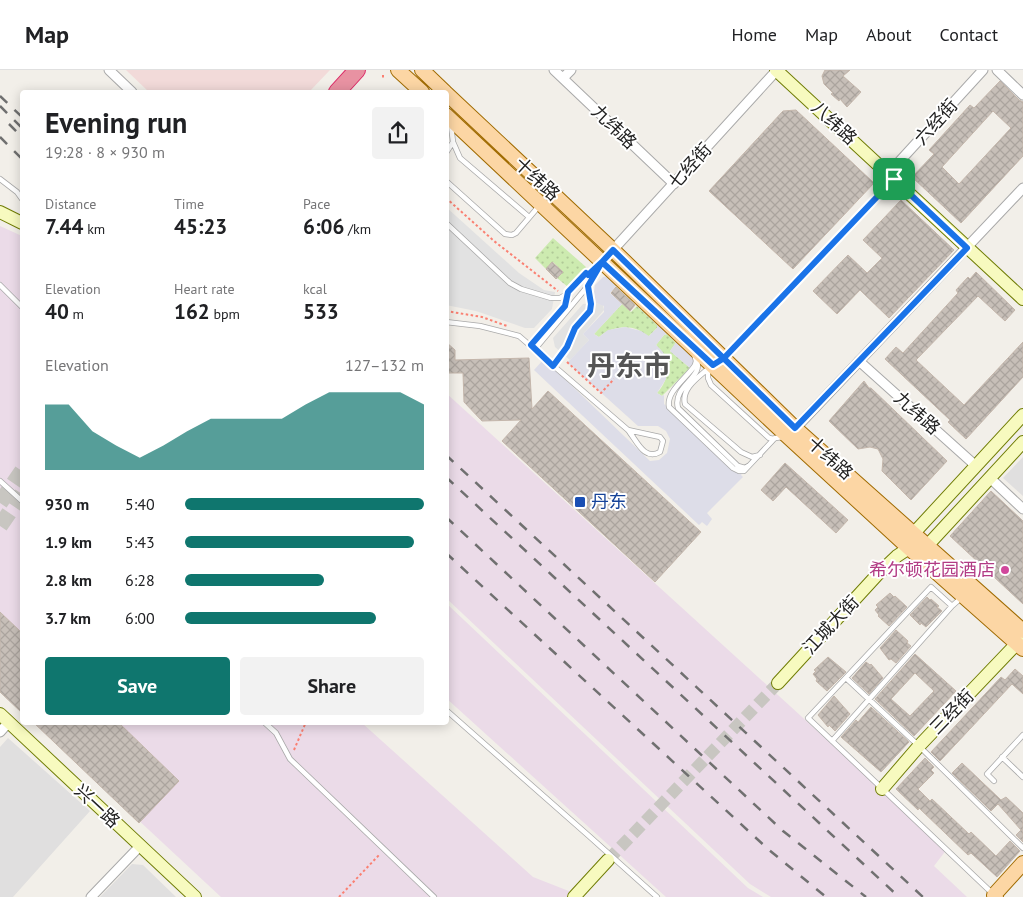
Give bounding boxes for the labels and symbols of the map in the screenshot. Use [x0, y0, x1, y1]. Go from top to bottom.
street label: 六经街 [909, 94, 962, 149]
street label: 八纬路 [807, 96, 862, 149]
street label: 九纬路 [587, 100, 642, 154]
street label: 七经街 [663, 138, 716, 193]
street label: 十纬路 [510, 152, 565, 205]
pin [873, 158, 915, 200]
district label: 丹东市 [587, 347, 671, 384]
street label: 九纬路 [890, 386, 945, 439]
street label: 十纬路 [803, 431, 858, 484]
place label: 丹东 [591, 490, 627, 513]
marker: 丹东 [573, 495, 587, 509]
place label: 希尔顿花园酒店 [869, 558, 995, 581]
marker: 希尔顿花园酒店 [999, 564, 1011, 576]
street label: 江城大街 [798, 590, 864, 659]
street label: 三经街 [925, 684, 979, 739]
street label: 兴一路 [70, 779, 125, 832]

